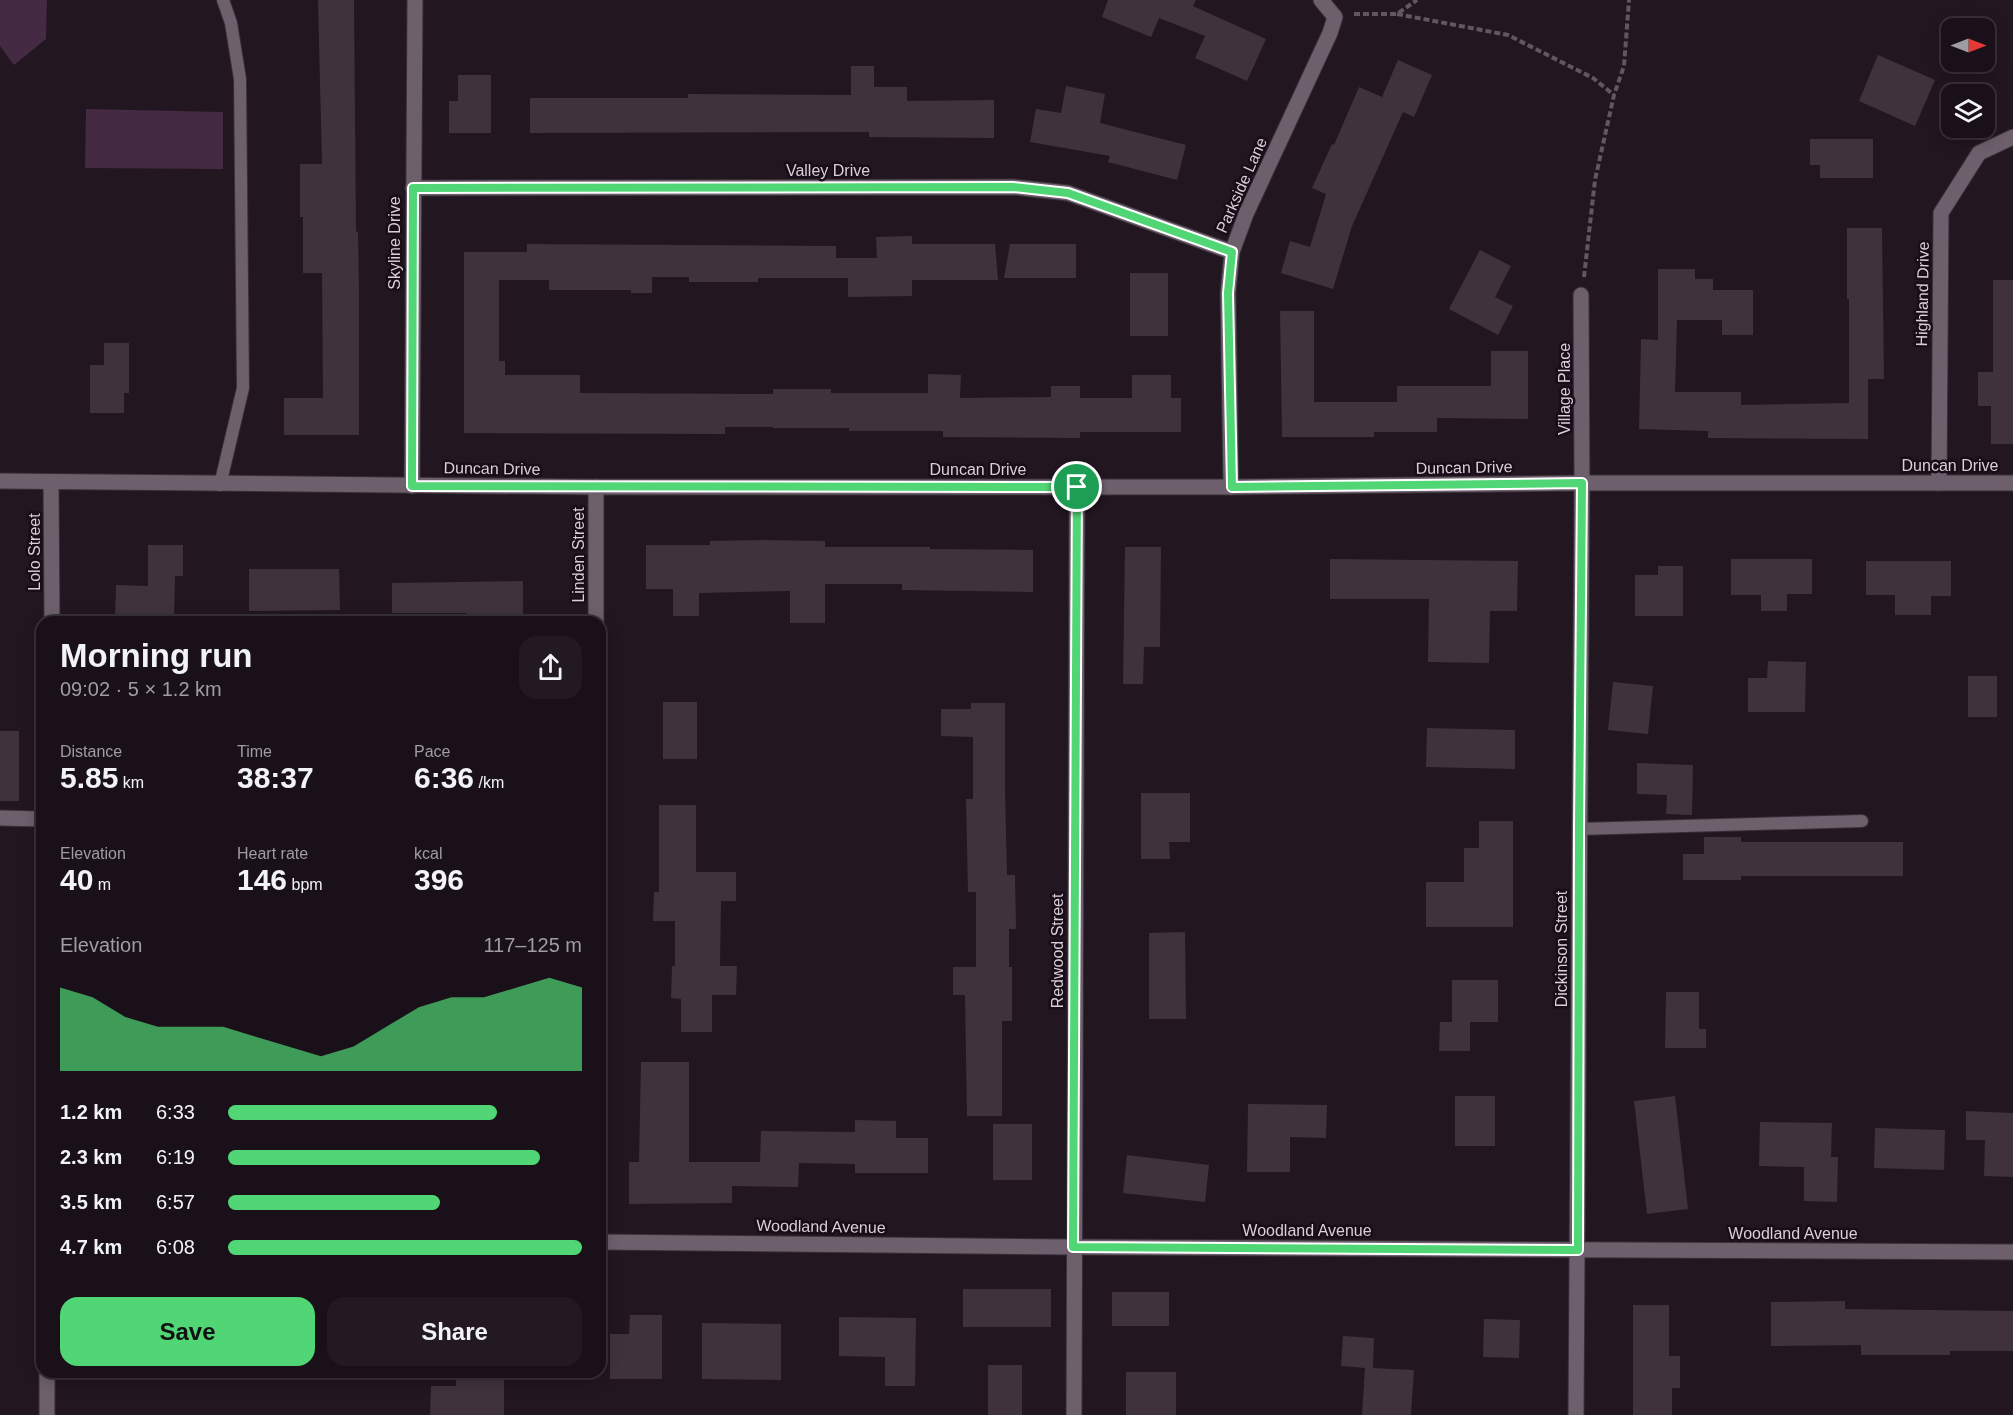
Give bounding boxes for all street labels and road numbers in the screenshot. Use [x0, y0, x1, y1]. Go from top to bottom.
street label: Parkside Lane [1213, 135, 1270, 235]
street label: Valley Drive [786, 162, 870, 179]
street label: Skyline Drive [386, 196, 403, 290]
street label: Highland Drive [1913, 241, 1932, 347]
street label: Village Place [1556, 343, 1573, 435]
street label: Duncan Drive [1902, 457, 1999, 474]
street label: Duncan Drive [1415, 458, 1513, 477]
street label: Duncan Drive [443, 459, 541, 478]
street label: Duncan Drive [930, 461, 1027, 478]
street label: Linden Street [570, 507, 587, 603]
street label: Lolo Street [26, 513, 43, 591]
street label: Dickinson Street [1553, 890, 1570, 1007]
street label: Redwood Street [1049, 893, 1066, 1008]
street label: Woodland Avenue [756, 1217, 886, 1236]
street label: Woodland Avenue [1242, 1222, 1372, 1239]
street label: Woodland Avenue [1728, 1225, 1858, 1242]

